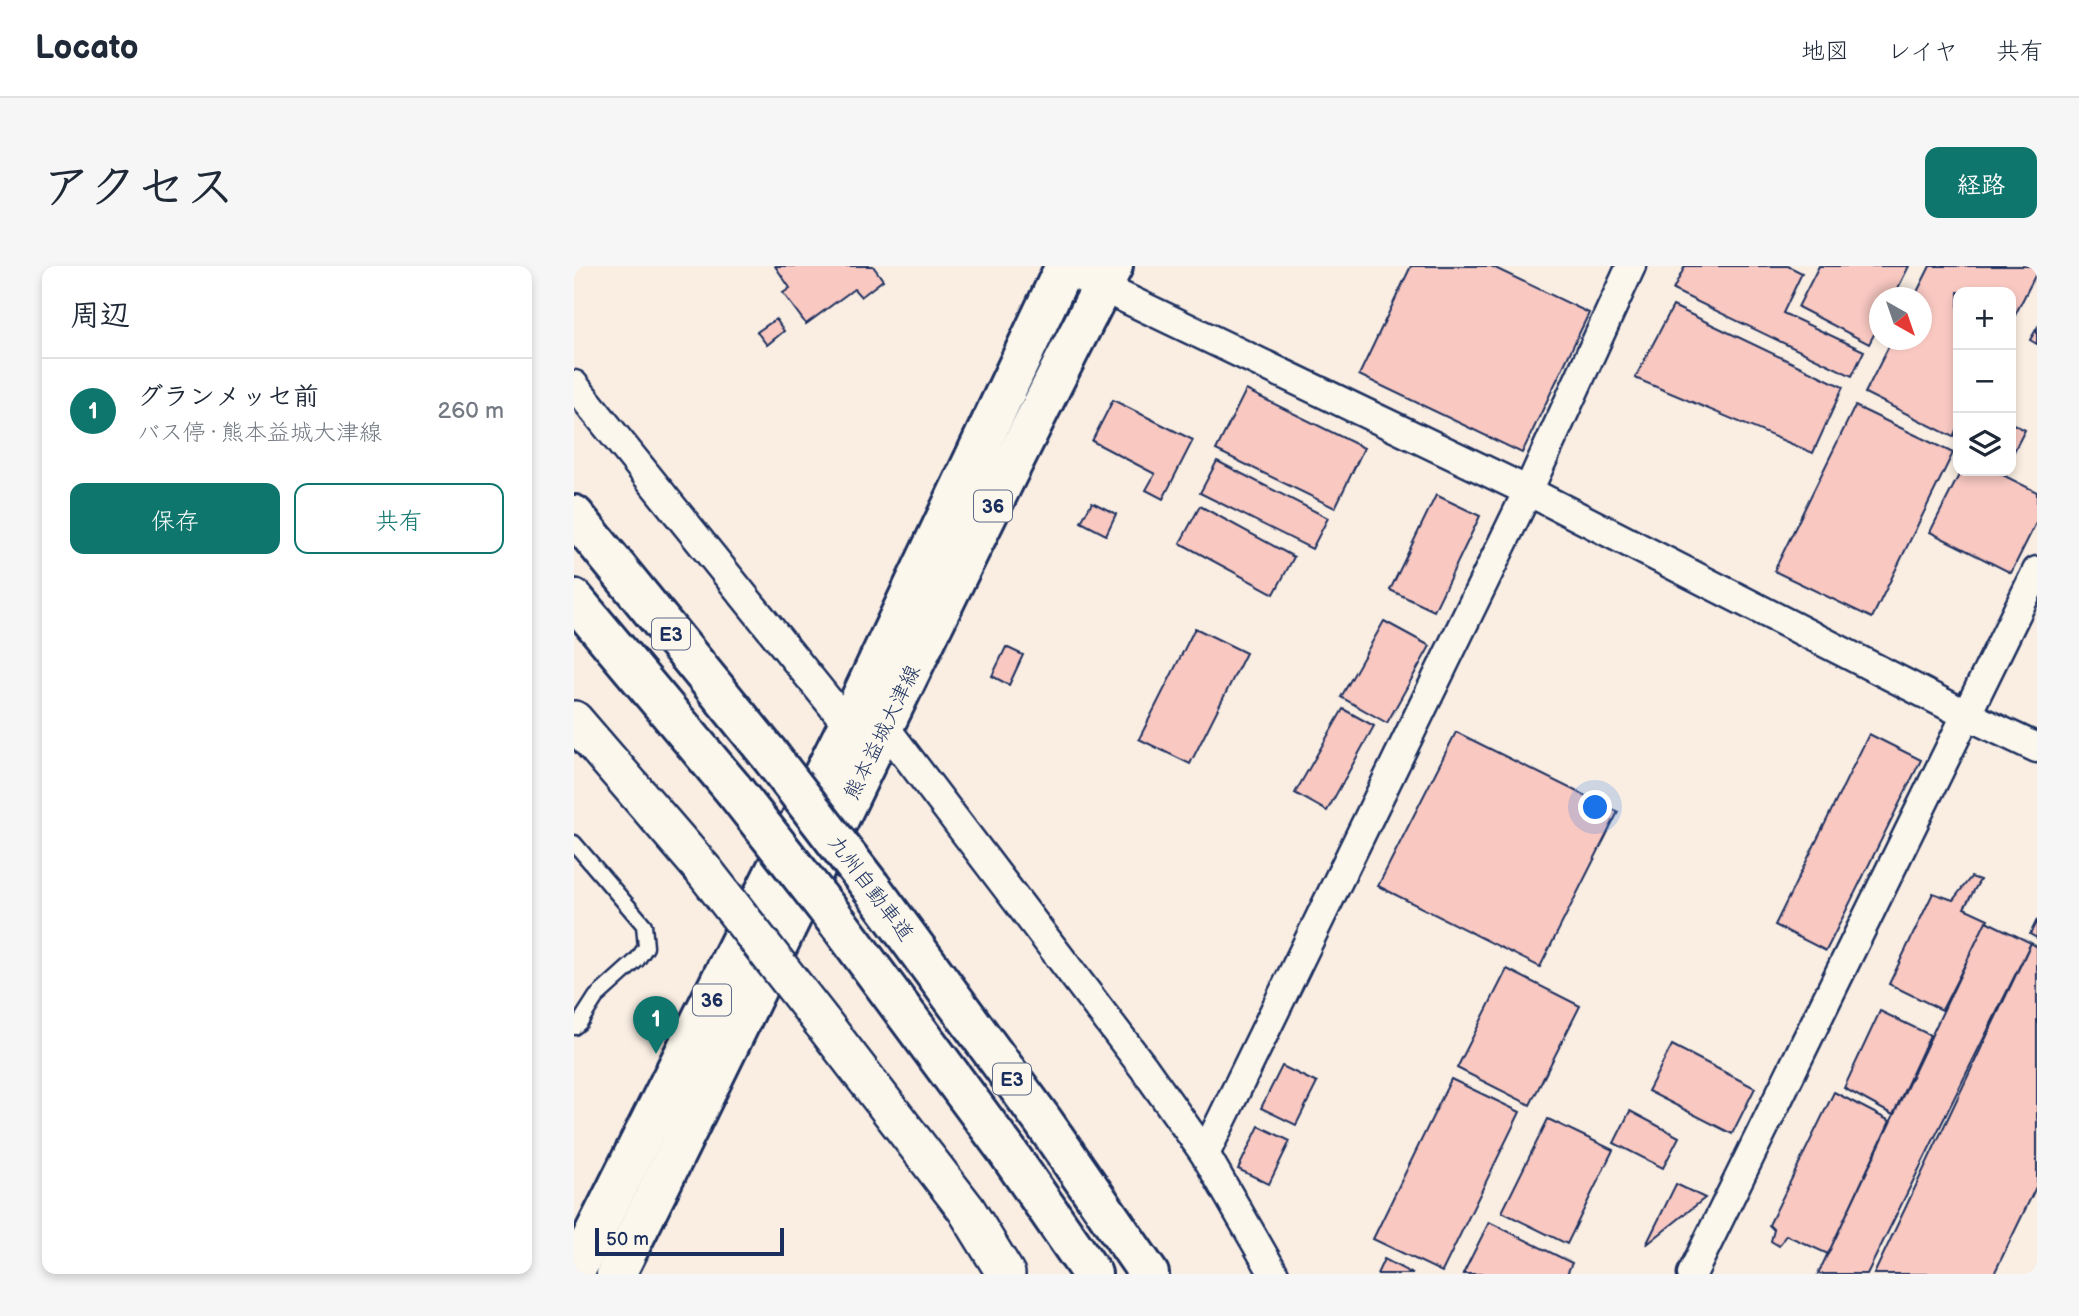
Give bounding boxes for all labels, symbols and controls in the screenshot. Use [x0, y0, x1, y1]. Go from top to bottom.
text: Locato [35, 28, 139, 68]
text: 地図 [1801, 37, 1849, 66]
text: レイヤ [1887, 37, 1958, 66]
text: 共有 [1996, 37, 2044, 66]
button: 経路 [1925, 147, 2037, 218]
text: アクセス [42, 159, 235, 218]
north arrow [1869, 287, 1932, 350]
map controls [1953, 287, 2016, 476]
button: + [1953, 287, 2016, 350]
text: 周辺 [70, 298, 130, 334]
button: − [1953, 350, 2016, 413]
text: グランメッセ前 [137, 382, 319, 413]
text: 1 [88, 397, 98, 425]
text: 260 m [438, 397, 504, 425]
button: layers [1953, 413, 2016, 476]
text: バス停 · 熊本益城大津線 [137, 419, 382, 447]
button: 保存 [70, 483, 280, 554]
button: 共有 [294, 483, 504, 554]
road number: 36 [974, 490, 1012, 522]
road number: E3 [652, 618, 690, 650]
street label: 熊本益城大津線 [839, 661, 926, 804]
your location [1578, 790, 1612, 824]
street label: 九州自動車道 [823, 830, 918, 946]
road number: 36 [693, 985, 731, 1016]
pin: 1 [633, 996, 679, 1054]
road number: E3 [993, 1064, 1031, 1094]
scale bar [595, 1225, 784, 1257]
text: 50 m [606, 1228, 649, 1251]

